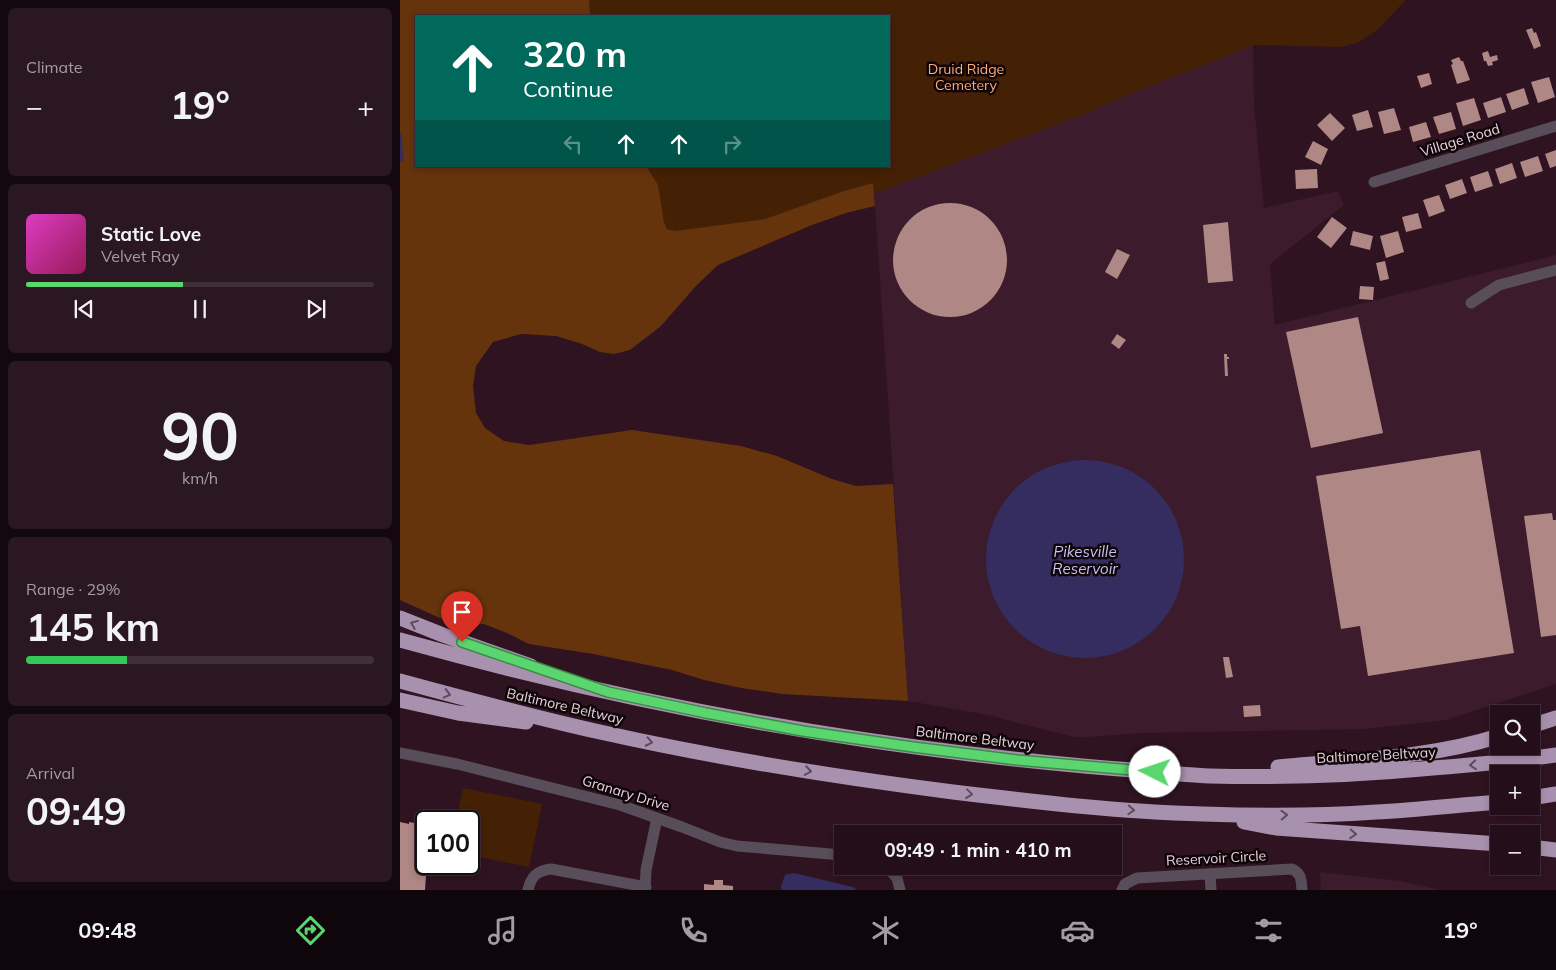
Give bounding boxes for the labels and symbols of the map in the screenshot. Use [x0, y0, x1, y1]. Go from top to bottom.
park label: Druid Ridge Cemetery [928, 60, 1004, 94]
street label: Village Road [1418, 119, 1502, 161]
water label: Pikesville Reservoir [1052, 542, 1118, 578]
pin [441, 591, 483, 642]
one-way arrow [410, 620, 419, 630]
street label: Baltimore Beltway [505, 684, 626, 728]
one-way arrow [442, 688, 451, 698]
street label: Baltimore Beltway [915, 722, 1036, 754]
one-way arrow [644, 736, 653, 747]
street label: Baltimore Beltway [1316, 743, 1437, 767]
position arrow [1128, 745, 1180, 797]
one-way arrow [1469, 759, 1477, 770]
one-way arrow [804, 765, 813, 775]
street label: Granary Drive [580, 771, 672, 815]
one-way arrow [966, 788, 974, 799]
one-way arrow [1127, 805, 1135, 816]
speed limit sign: 100 [415, 810, 480, 875]
one-way arrow [1280, 810, 1288, 820]
one-way arrow [1349, 828, 1357, 839]
street label: Reservoir Circle [1165, 846, 1267, 870]

